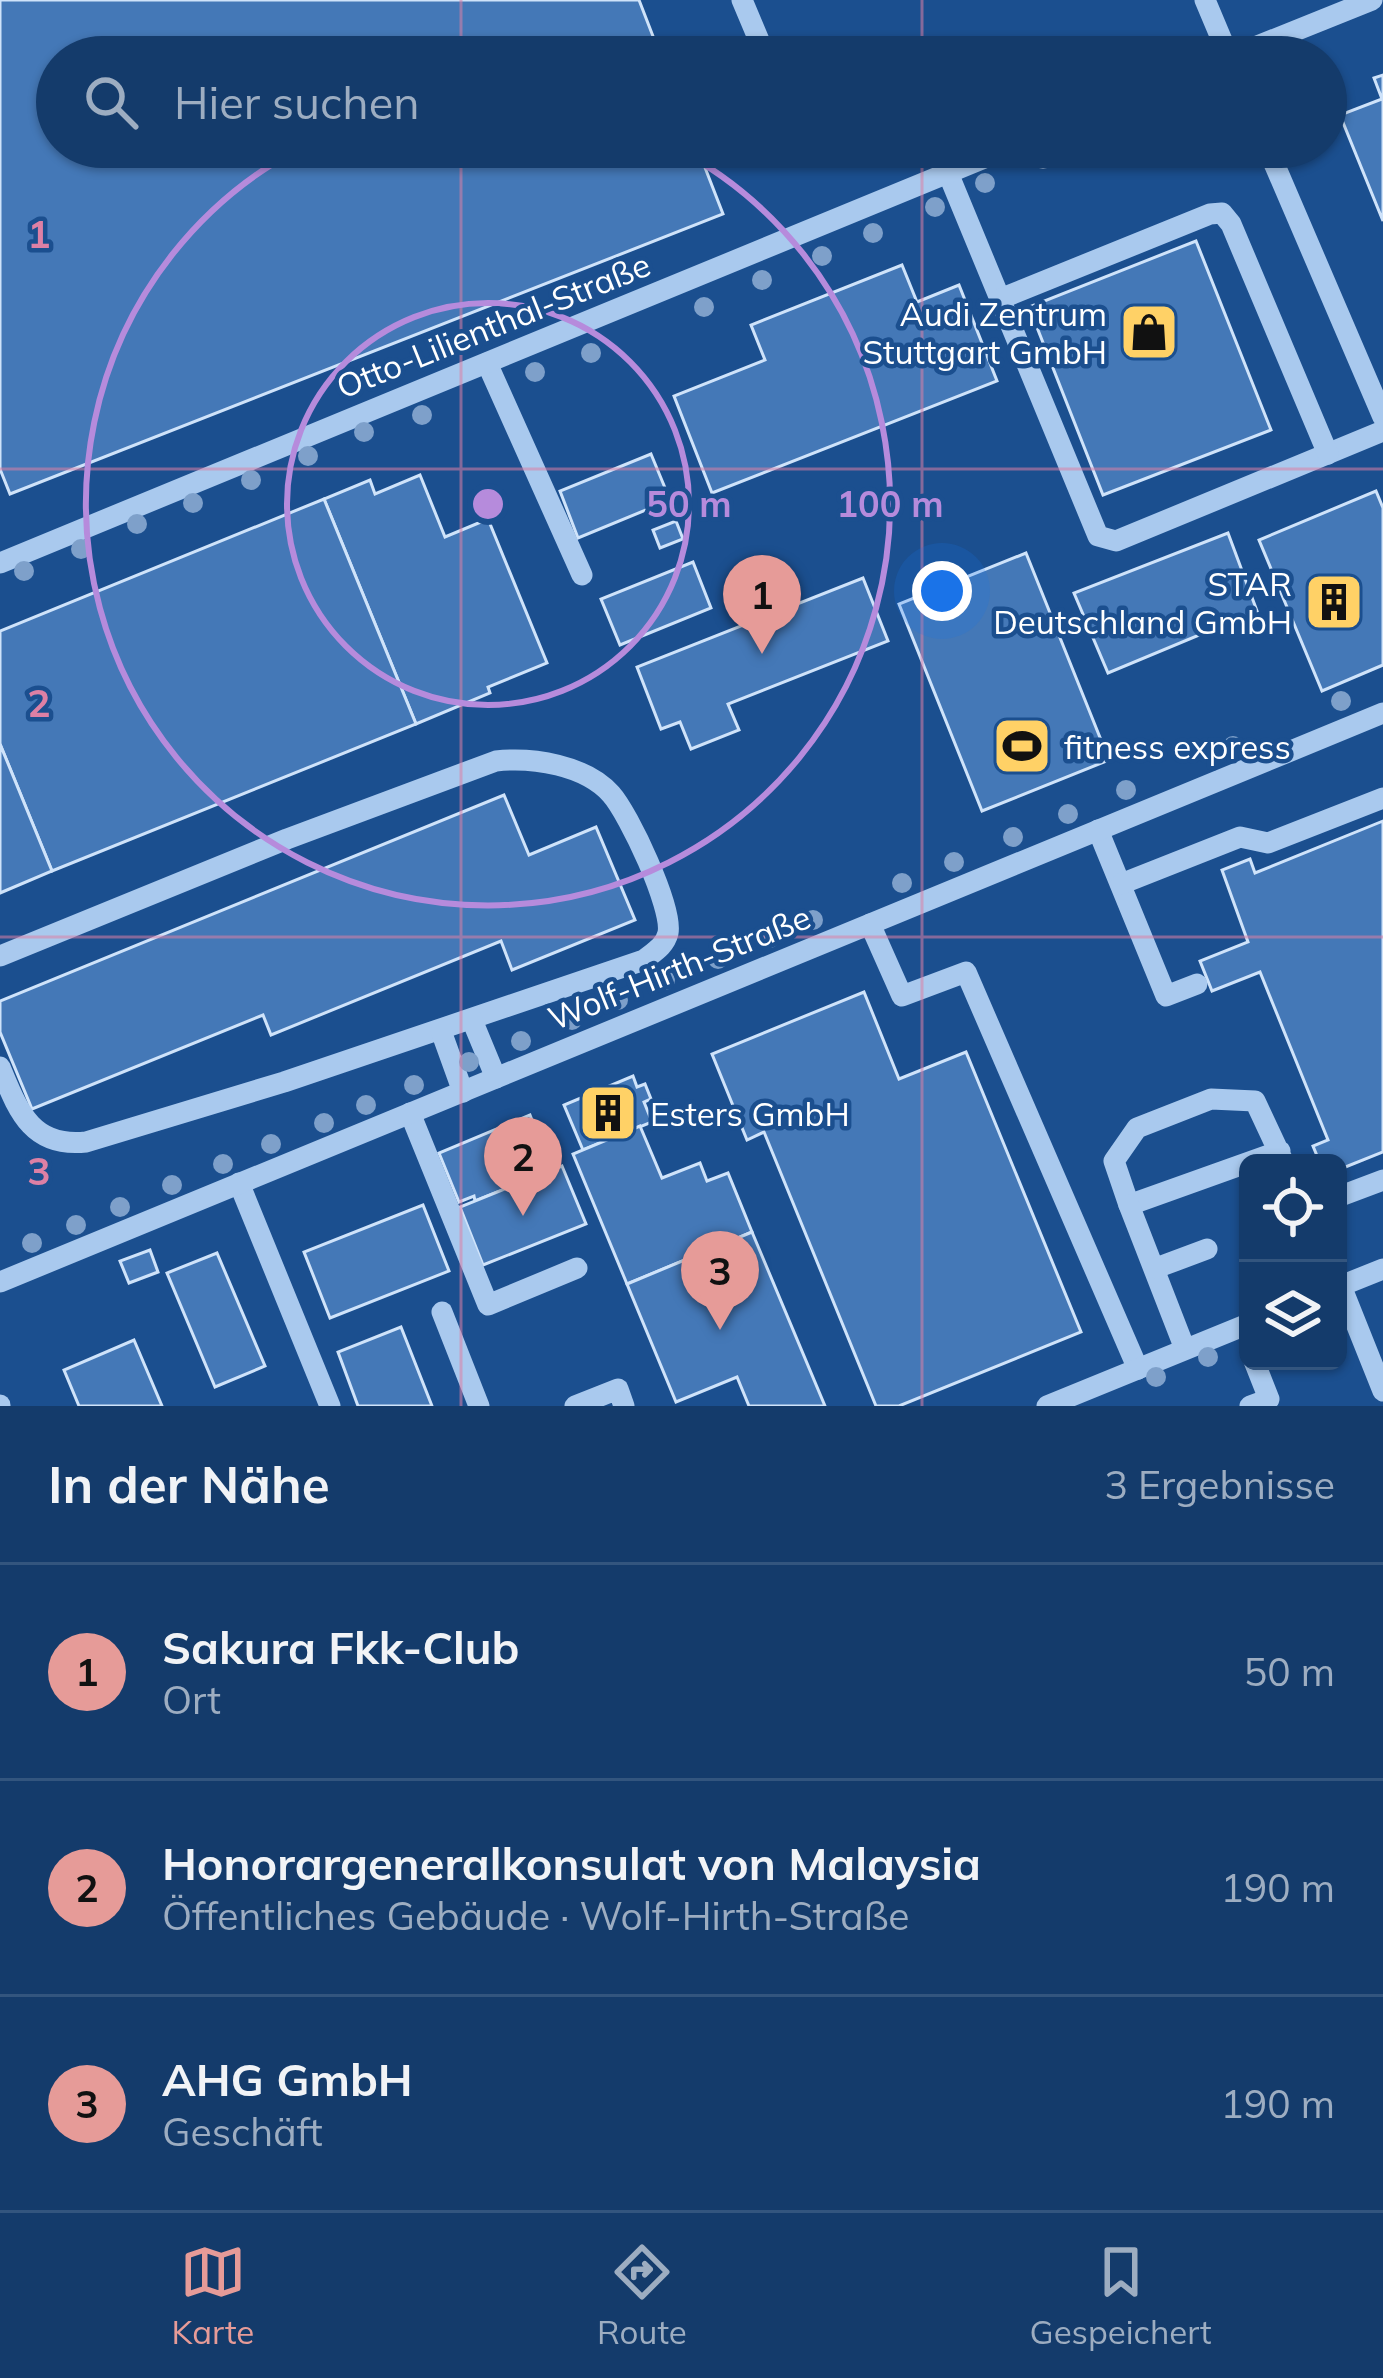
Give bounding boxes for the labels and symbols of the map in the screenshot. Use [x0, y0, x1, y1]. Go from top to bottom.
text: 1 [27, 209, 51, 258]
street label: Otto-Lilienthal-Straße [330, 243, 656, 407]
place label: Audi Zentrum Stuttgart GmbH [863, 293, 1107, 372]
shop icon: Audi Zentrum Stuttgart GmbH [1118, 301, 1180, 363]
text: 50 m [646, 481, 732, 526]
text: 100 m [836, 481, 944, 526]
centre of rings [467, 483, 509, 525]
pin: 1 [723, 555, 801, 654]
your location [912, 561, 972, 621]
place label: STAR Deutschland GmbH [993, 563, 1292, 642]
building icon: STAR Deutschland GmbH [1303, 571, 1365, 633]
text: 2 [27, 678, 51, 727]
sports icon: fitness express [991, 715, 1053, 777]
place label: fitness express [1064, 726, 1291, 767]
street label: Wolf-Hirth-Straße [542, 896, 816, 1038]
building icon: Esters GmbH [577, 1082, 639, 1144]
place label: Esters GmbH [650, 1093, 850, 1134]
pin: 2 [484, 1117, 562, 1216]
text: 3 [27, 1146, 51, 1195]
pin: 3 [681, 1231, 759, 1330]

